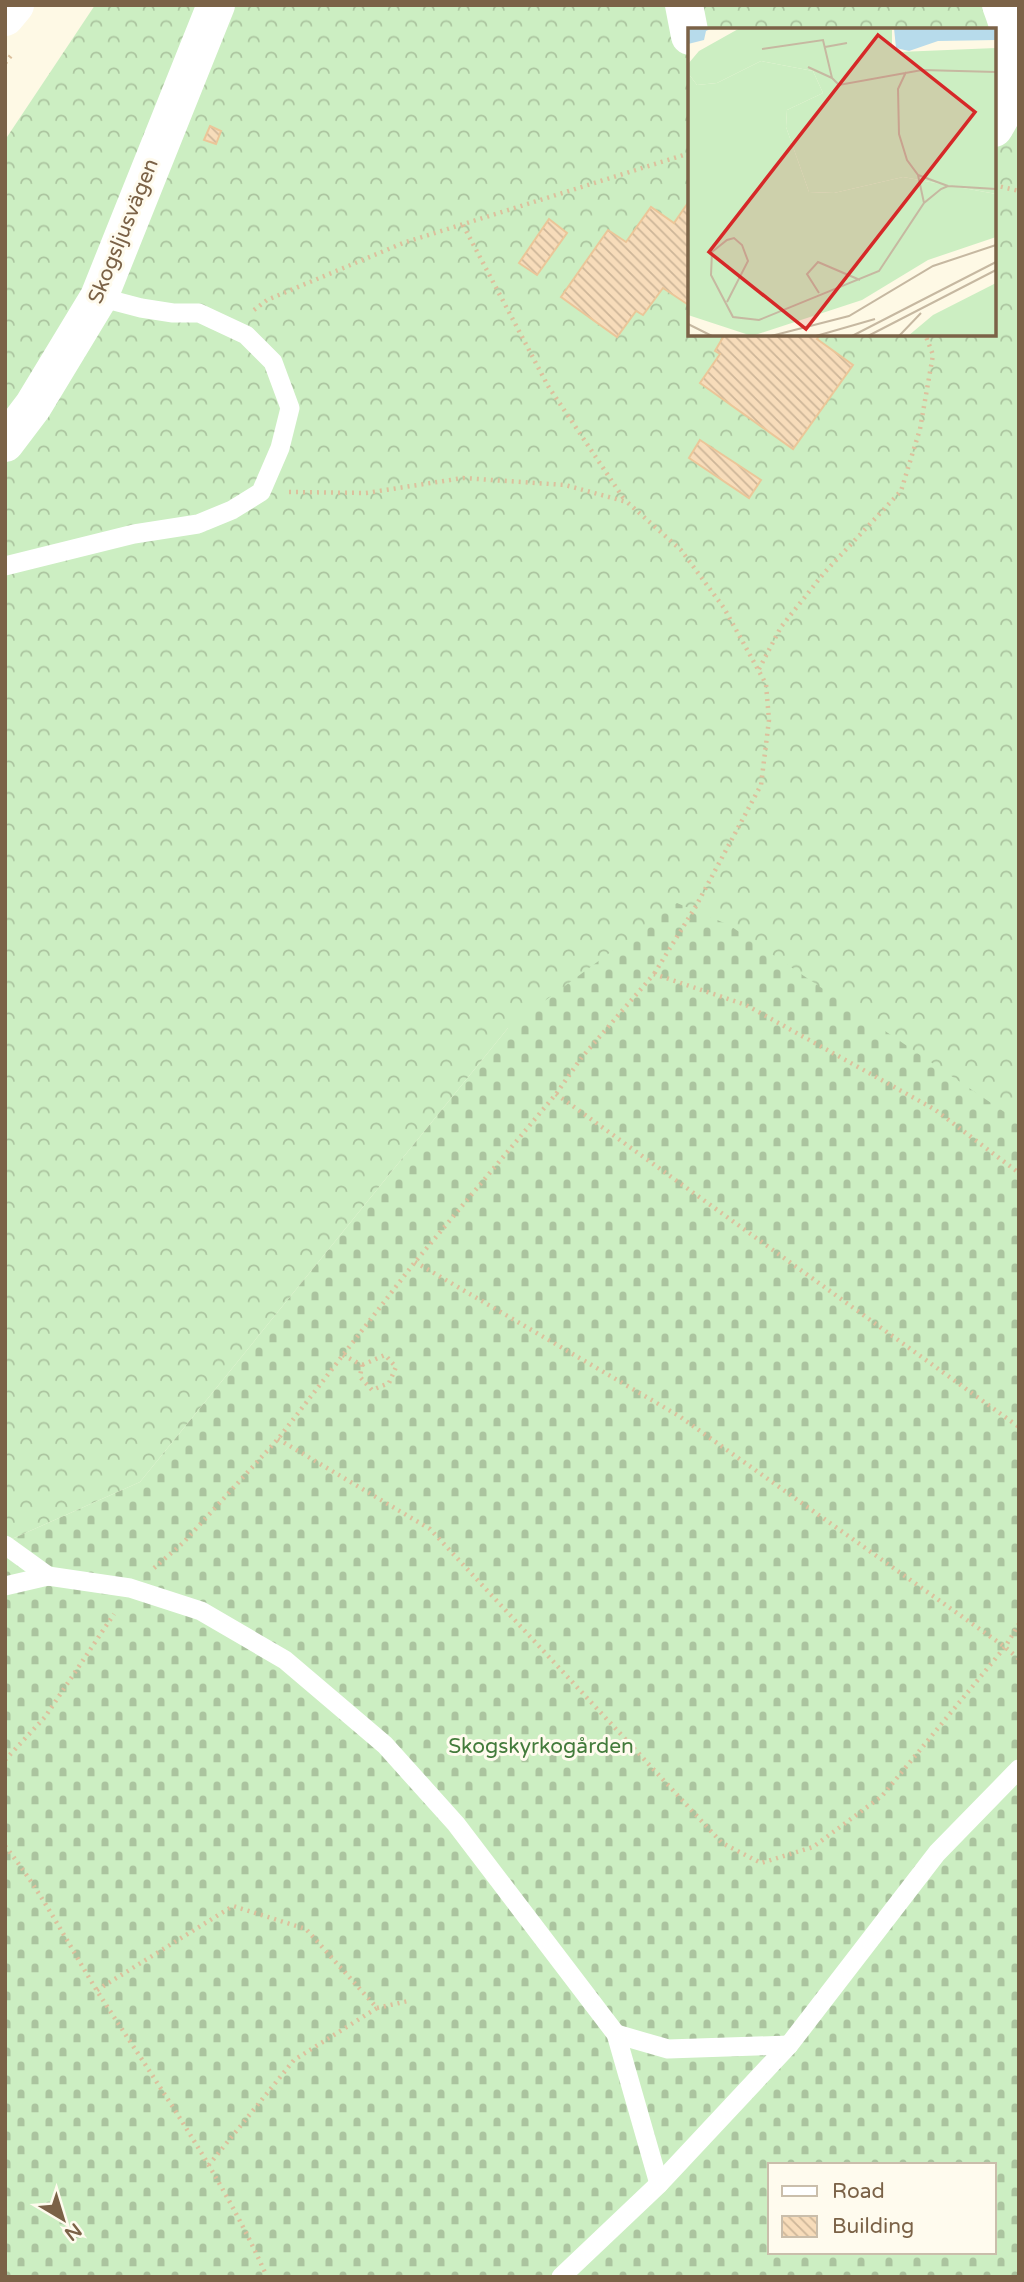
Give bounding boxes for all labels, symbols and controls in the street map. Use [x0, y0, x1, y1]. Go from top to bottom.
inset map [688, 28, 996, 336]
street label: Skogsljusvägen [83, 155, 164, 307]
park label: Skogskyrkogården [448, 1734, 634, 1759]
legend [768, 2163, 996, 2254]
text: Road [832, 2179, 885, 2204]
north arrow [28, 2184, 98, 2254]
text: Building [832, 2214, 914, 2239]
text: N [60, 2218, 86, 2245]

